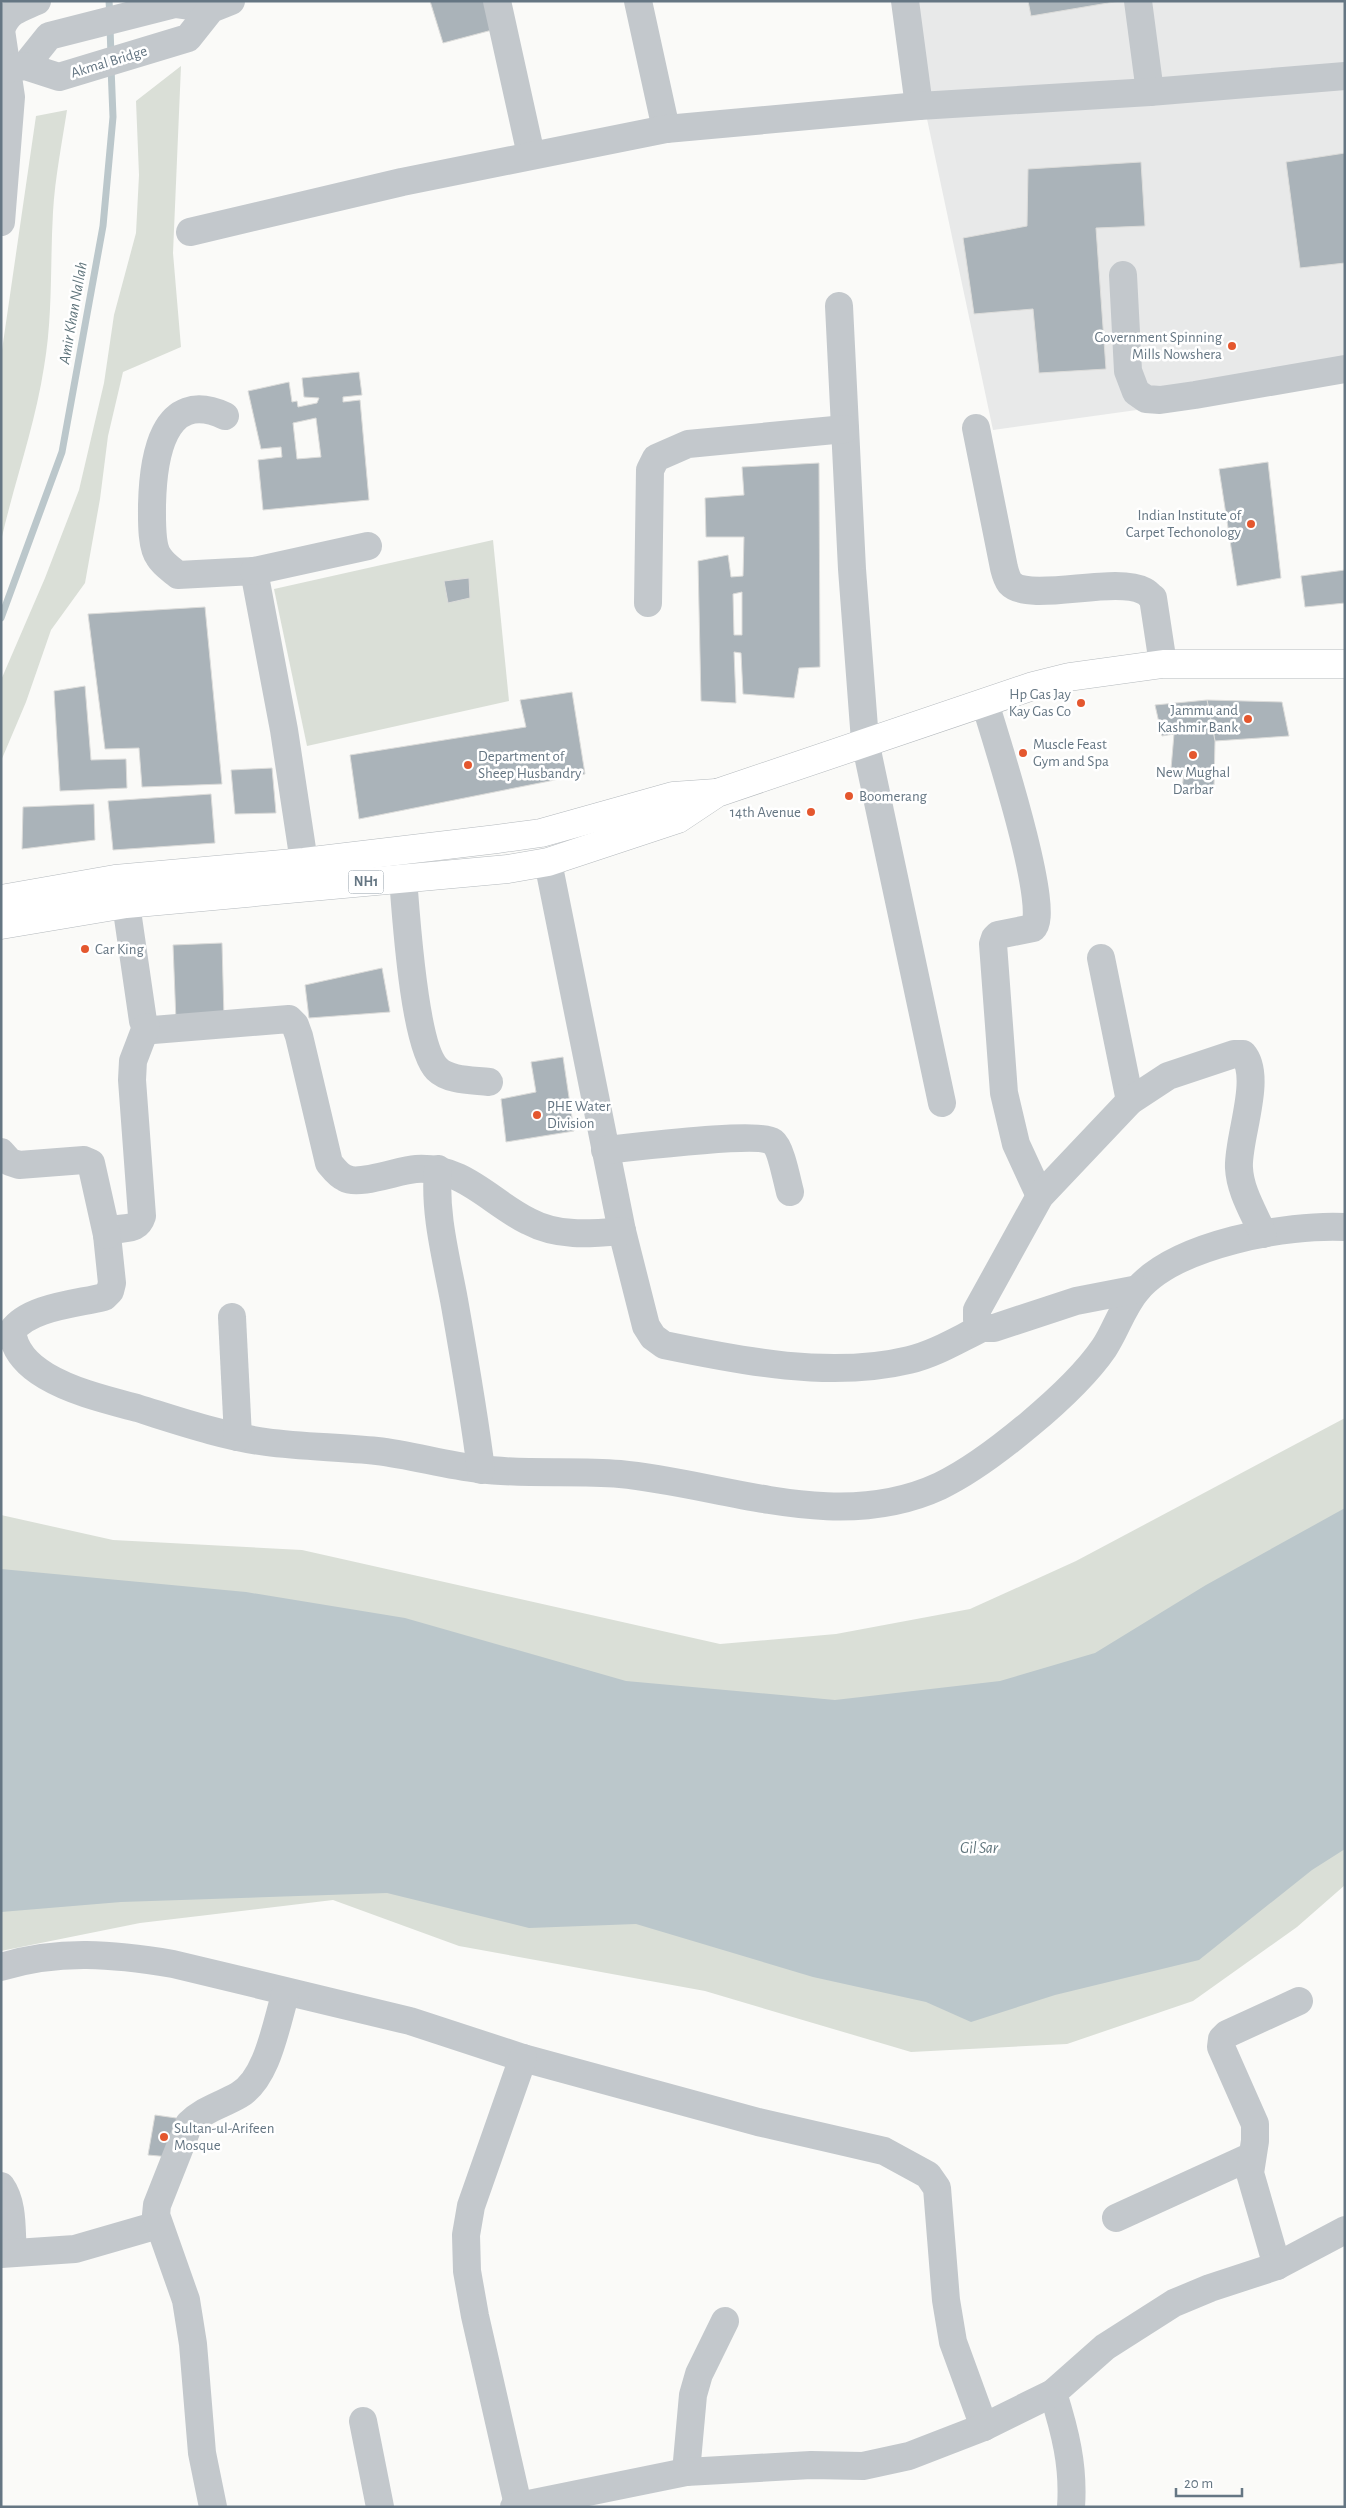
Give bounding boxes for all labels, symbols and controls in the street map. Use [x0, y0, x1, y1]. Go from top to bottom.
street label: Akmal Bridge [69, 43, 149, 81]
water label: Amir Khan Nallah [56, 261, 90, 366]
place label: Government Spinning Mills Nowshera [1094, 330, 1223, 362]
marker: Government Spinning Mills Nowshera [1226, 340, 1238, 352]
place label: Indian Institute of Carpet Techonology [1126, 508, 1242, 540]
marker: Indian Institute of Carpet Techonology [1245, 518, 1257, 530]
place label: Hp Gas Jay Kay Gas Co [1009, 687, 1072, 719]
marker: Hp Gas Jay Kay Gas Co [1075, 697, 1087, 709]
place label: Jammu and Kashmir Bank [1157, 703, 1238, 735]
marker: Jammu and Kashmir Bank [1242, 713, 1254, 725]
place label: Muscle Feast Gym and Spa [1033, 737, 1109, 769]
marker: Muscle Feast Gym and Spa [1017, 747, 1029, 759]
place label: Department of Sheep Husbandry [478, 749, 582, 781]
marker: New Mughal Darbar [1187, 749, 1199, 761]
marker: Department of Sheep Husbandry [462, 759, 474, 771]
place label: New Mughal Darbar [1156, 765, 1230, 797]
place label: Boomerang [859, 789, 928, 804]
marker: Boomerang [843, 790, 855, 802]
place label: 14th Avenue [730, 805, 801, 820]
marker: 14th Avenue [805, 806, 817, 818]
road number: NH1 [348, 870, 384, 894]
place label: Car King [95, 942, 144, 957]
marker: Car King [79, 943, 91, 955]
place label: PHE Water Division [547, 1099, 611, 1131]
marker: PHE Water Division [531, 1109, 543, 1121]
water label: Gil Sar [960, 1840, 999, 1856]
place label: Sultan-ul-Arifeen Mosque [174, 2121, 274, 2153]
marker: Sultan-ul-Arifeen Mosque [158, 2131, 170, 2143]
scale bar [1176, 2466, 1242, 2498]
text: 20 m [1184, 2476, 1213, 2491]

